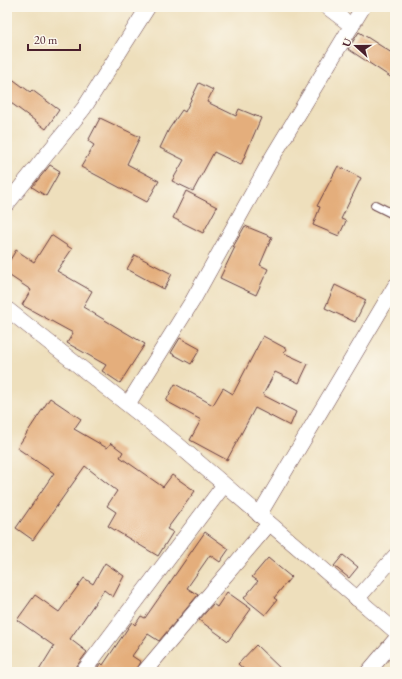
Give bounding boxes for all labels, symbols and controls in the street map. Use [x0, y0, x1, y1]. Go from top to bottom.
scale bar [28, 26, 80, 52]
north arrow [336, 26, 376, 66]
text: 20 m [34, 32, 58, 48]
text: U [339, 35, 355, 49]

